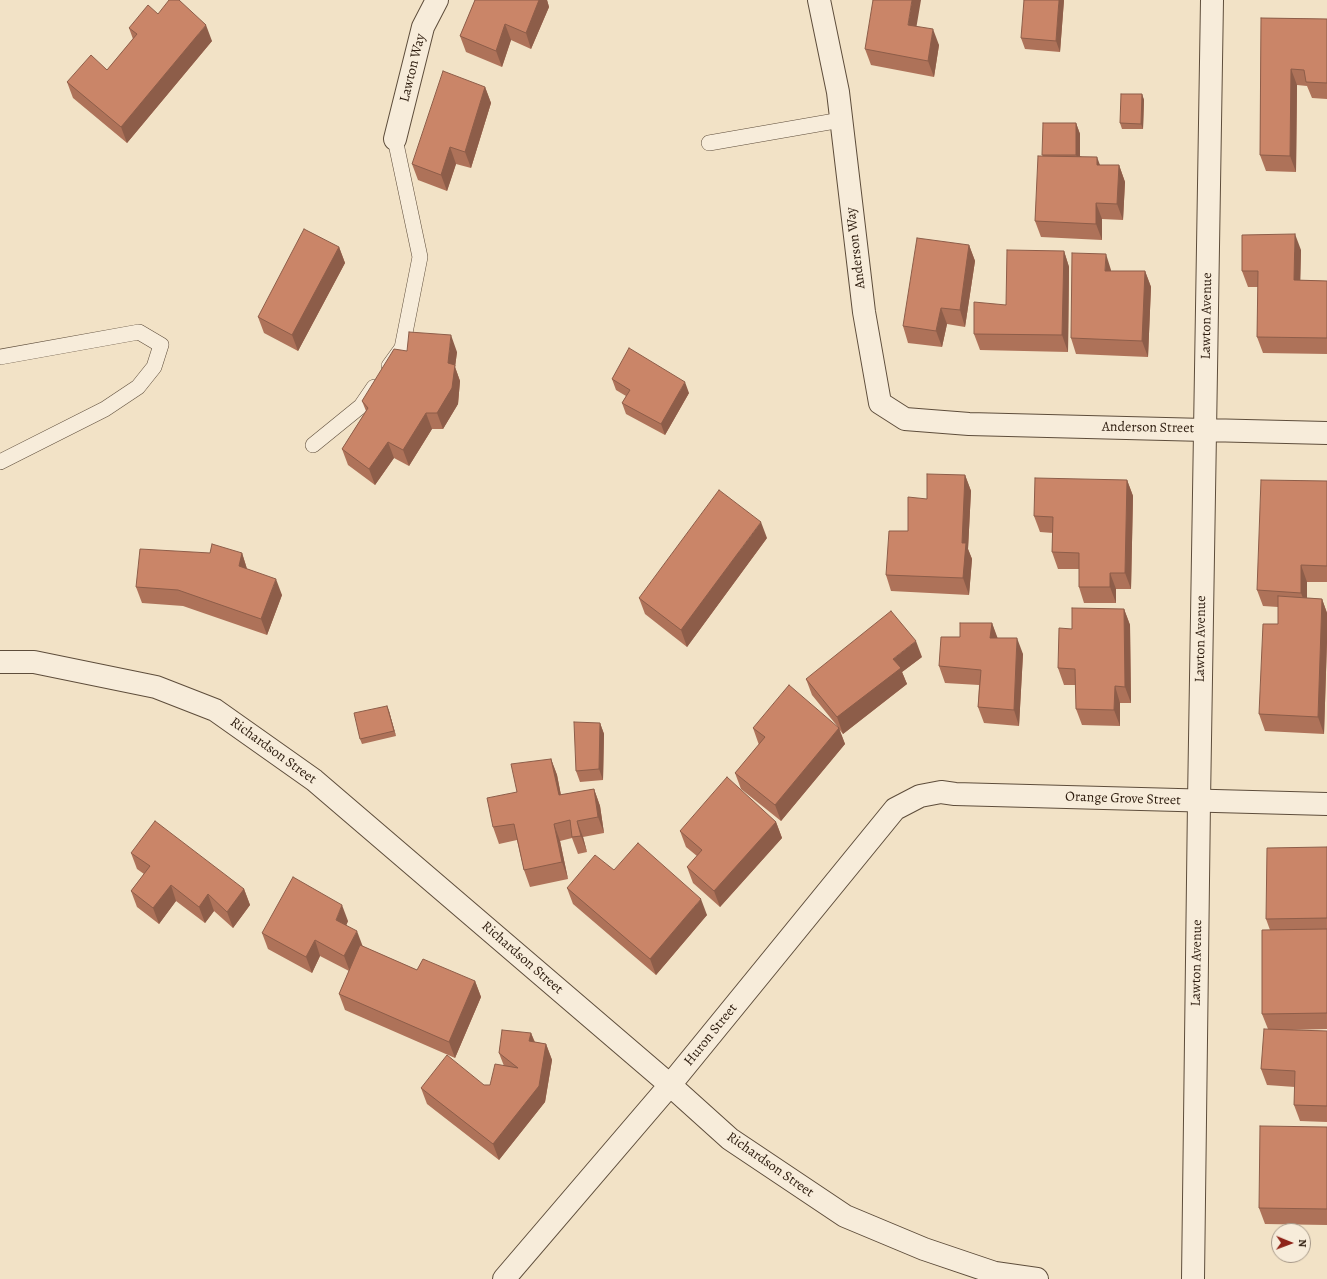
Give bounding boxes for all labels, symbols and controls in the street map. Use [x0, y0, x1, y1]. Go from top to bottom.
street label: Lawton Way [396, 32, 430, 104]
street label: Anderson Way [843, 206, 869, 290]
street label: Lawton Avenue [1198, 272, 1216, 360]
street label: Anderson Street [1102, 419, 1194, 437]
street label: Lawton Avenue [1192, 595, 1210, 683]
street label: Richardson Street [227, 714, 319, 788]
street label: Orange Grove Street [1065, 789, 1181, 809]
street label: Richardson Street [478, 918, 566, 998]
street label: Lawton Avenue [1188, 919, 1206, 1007]
street label: Huron Street [681, 1000, 741, 1070]
street label: Richardson Street [723, 1129, 817, 1201]
north arrow [1271, 1223, 1311, 1263]
text: N [1295, 1239, 1310, 1247]

